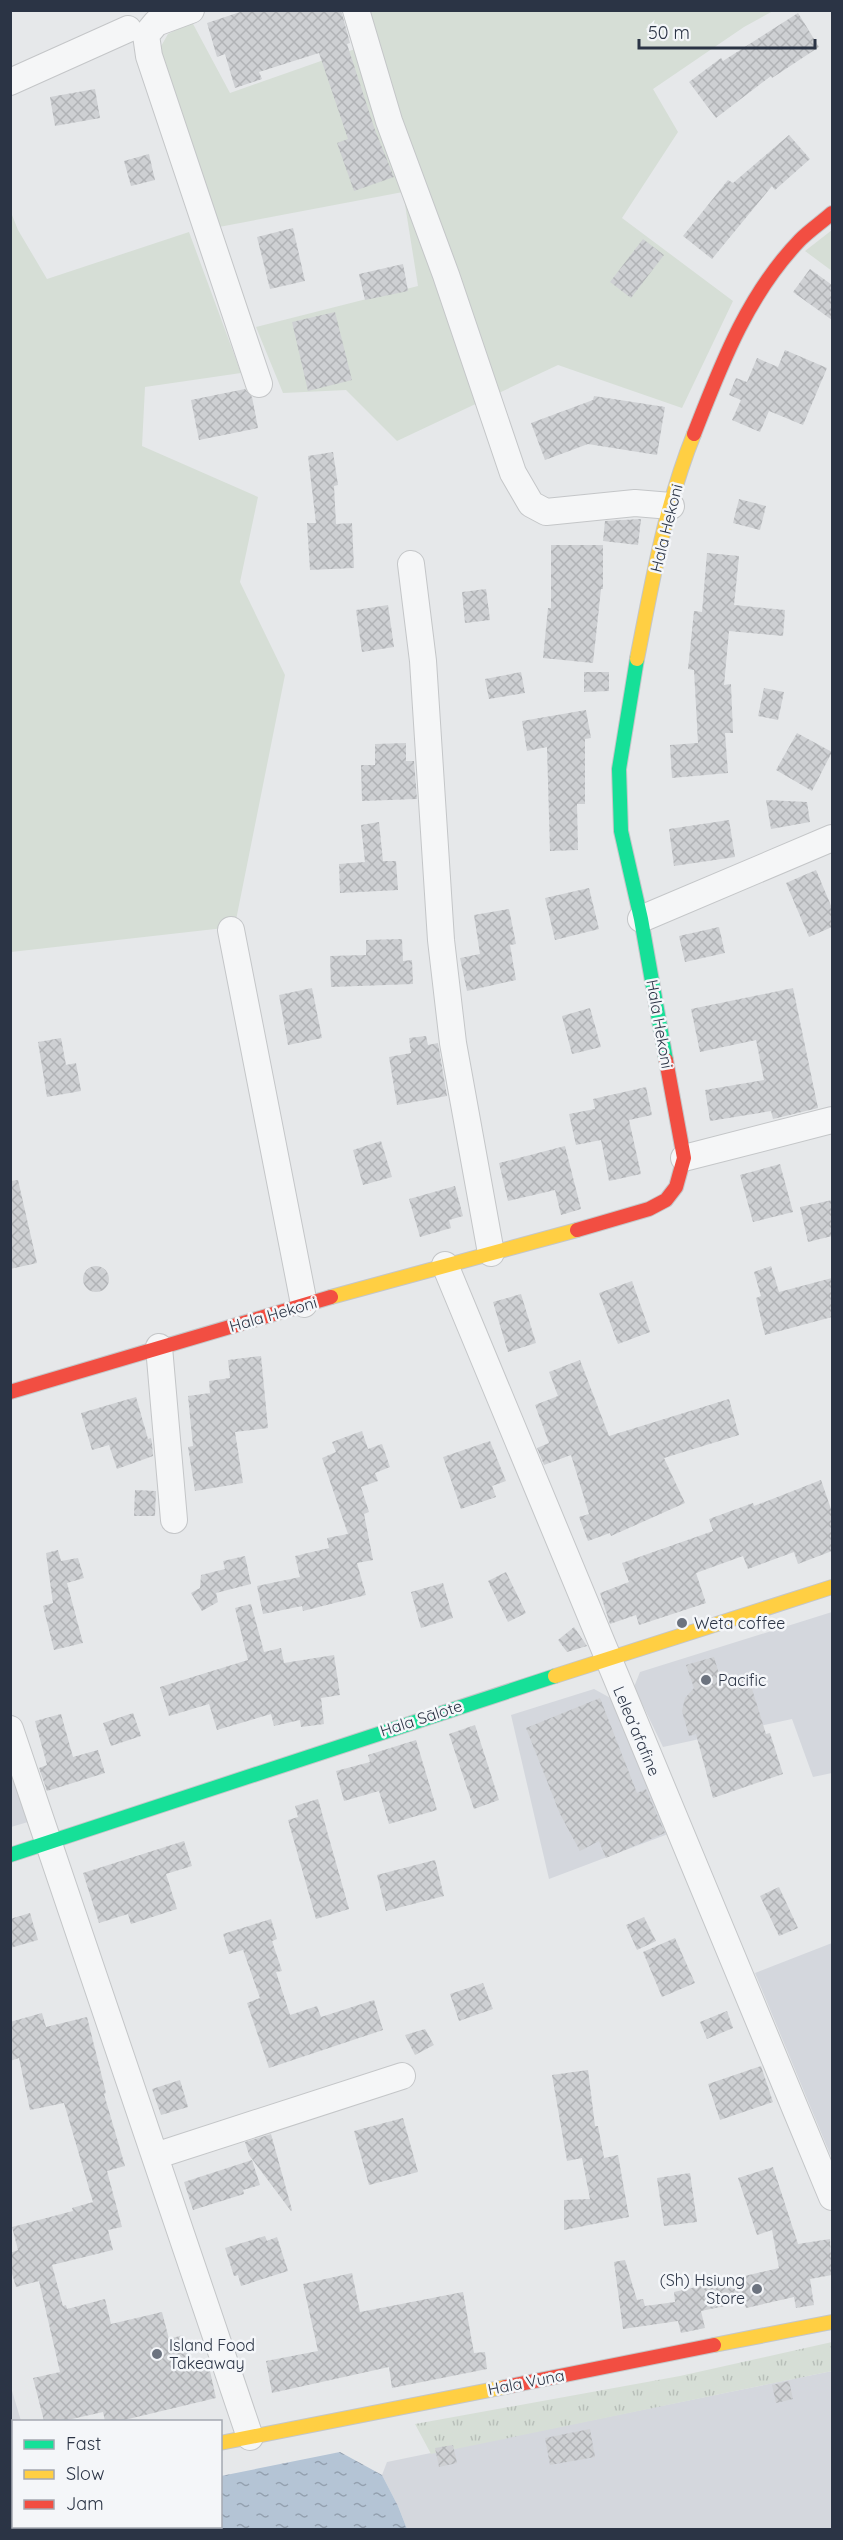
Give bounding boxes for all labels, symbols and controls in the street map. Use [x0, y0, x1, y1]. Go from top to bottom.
scale bar [639, 12, 814, 50]
text: 50 m [648, 21, 690, 44]
street label: Hala Hekoni [645, 482, 687, 574]
street label: Hala Hekoni [642, 978, 678, 1070]
street label: Hala Hekoni [227, 1292, 319, 1336]
place label: Weta coffee [694, 1613, 785, 1633]
marker: Weta coffee [675, 1616, 689, 1630]
place label: Pacific [718, 1670, 766, 1690]
marker: Pacific [699, 1673, 713, 1687]
street label: Lelea’afafine [609, 1683, 665, 1779]
street label: Hala Sālote [377, 1695, 465, 1741]
place label: (Sh) Hsiung Store [660, 2270, 745, 2308]
marker: (Sh) Hsiung Store [750, 2282, 764, 2296]
place label: Island Food Takeaway [169, 2335, 255, 2373]
marker: Island Food Takeaway [150, 2347, 164, 2361]
street label: Hala Vuna [486, 2365, 566, 2399]
legend [12, 2420, 222, 2528]
text: Fast [66, 2432, 101, 2455]
text: Slow [66, 2462, 104, 2485]
text: Jam [66, 2492, 104, 2515]

